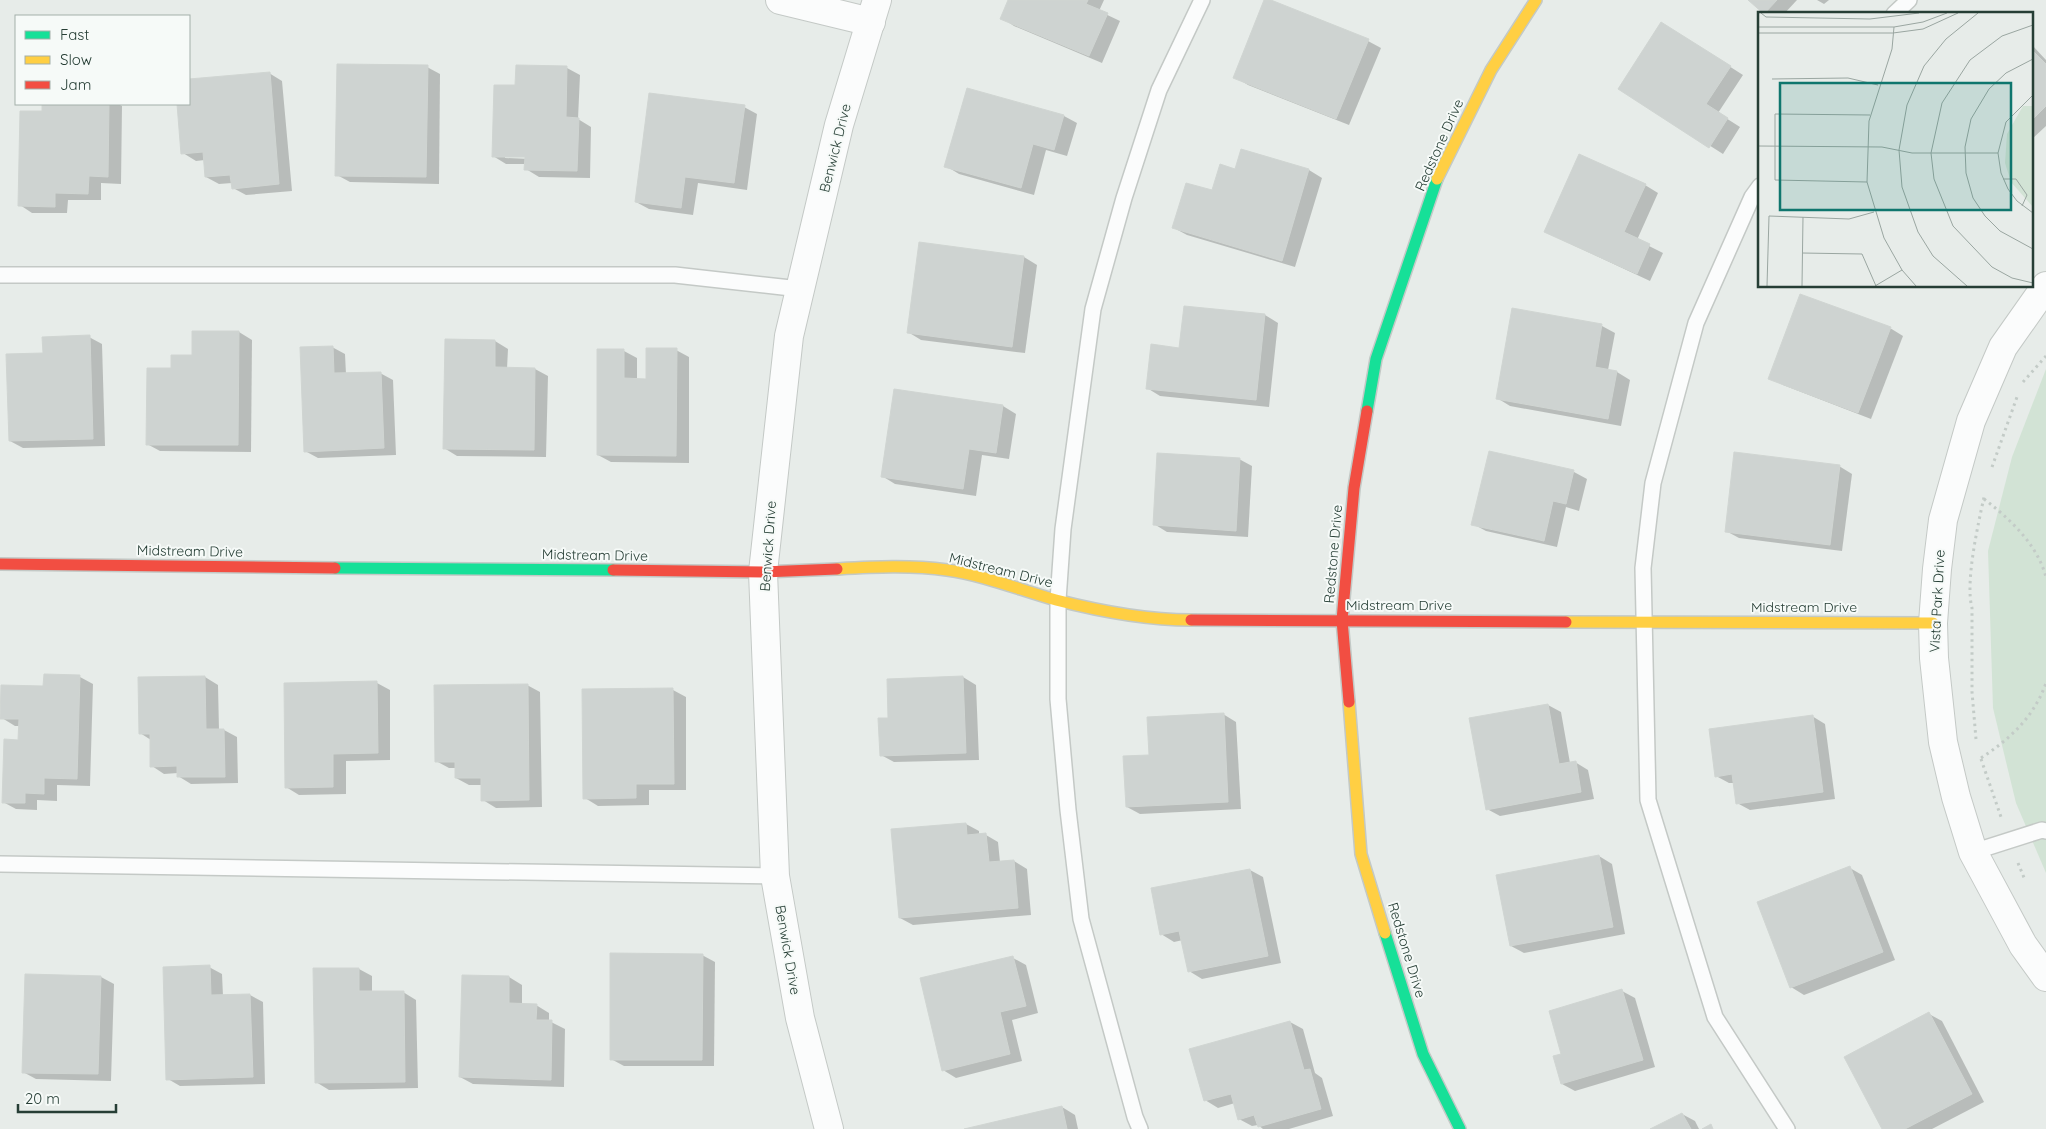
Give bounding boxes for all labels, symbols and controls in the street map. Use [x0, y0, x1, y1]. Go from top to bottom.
inset map [1758, 12, 2034, 288]
legend [15, 15, 190, 105]
text: Fast [60, 25, 89, 44]
text: Slow [60, 50, 92, 69]
text: Jam [60, 75, 91, 94]
street label: Redstone Drive [1411, 96, 1467, 194]
street label: Benwick Drive [815, 102, 855, 194]
street label: Benwick Drive [756, 500, 780, 592]
street label: Redstone Drive [1320, 504, 1346, 604]
street label: Midstream Drive [137, 541, 243, 561]
street label: Midstream Drive [542, 545, 648, 565]
street label: Midstream Drive [947, 548, 1055, 592]
street label: Vista Park Drive [1925, 549, 1949, 653]
street label: Midstream Drive [1346, 596, 1452, 614]
street label: Midstream Drive [1751, 598, 1857, 616]
street label: Redstone Drive [1384, 900, 1430, 1000]
street label: Benwick Drive [771, 904, 805, 996]
scale bar [18, 1082, 115, 1114]
text: 20 m [25, 1089, 60, 1108]

